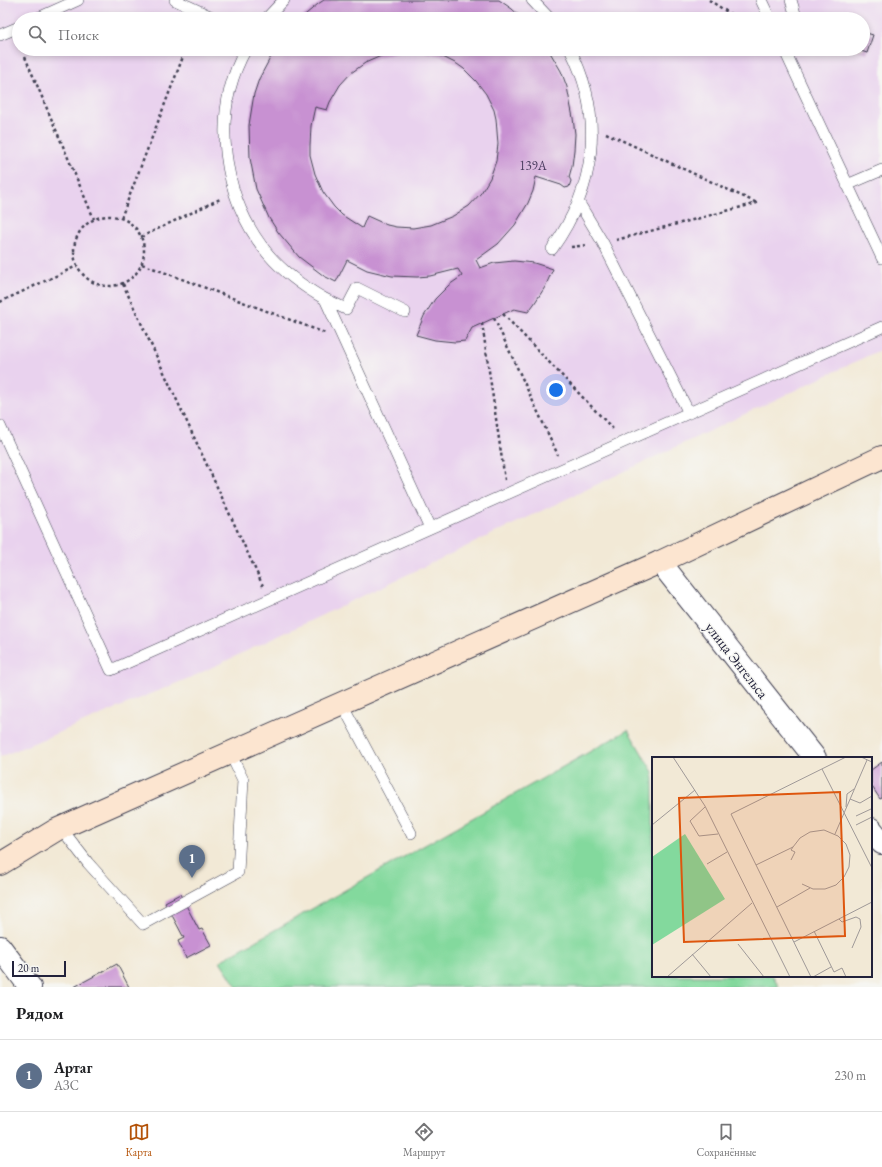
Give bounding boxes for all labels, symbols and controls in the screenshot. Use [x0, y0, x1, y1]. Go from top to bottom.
search box [12, 12, 870, 56]
icon: search [26, 23, 48, 45]
text: Поиск [58, 25, 99, 44]
house number: 139А [519, 157, 548, 174]
your location [546, 380, 566, 400]
street label: улица Энгельса [701, 618, 773, 702]
inset map [652, 757, 872, 977]
pin: 1 [179, 845, 205, 878]
scale bar [12, 959, 66, 978]
text: 20 m [18, 961, 39, 975]
text: Рядом [16, 1002, 64, 1024]
text: Артаг [54, 1058, 92, 1077]
text: 1 [26, 1067, 32, 1084]
text: 230 m [835, 1067, 866, 1084]
text: АЗС [54, 1077, 79, 1094]
tab: Карта [126, 1121, 152, 1159]
tab: Маршрут [403, 1121, 445, 1159]
tab: Сохранённые [696, 1121, 756, 1159]

